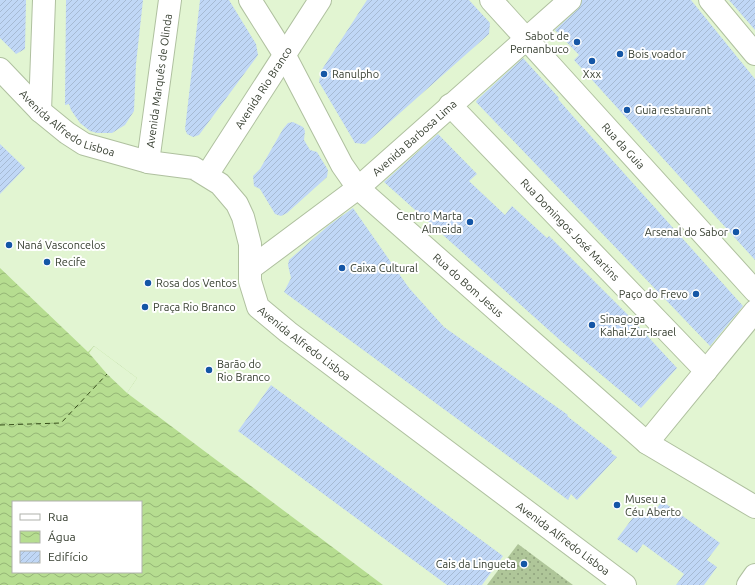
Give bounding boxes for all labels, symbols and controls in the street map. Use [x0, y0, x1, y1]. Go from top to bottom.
street label: Avenida Marquês de Olinda [144, 13, 174, 148]
place label: Sabot de Pernanbuco [510, 30, 569, 55]
marker: Sabot de Pernanbuco [572, 37, 582, 47]
street label: Avenida Rio Branco [233, 44, 294, 131]
place label: Bois voador [628, 48, 687, 60]
marker: Bois voador [615, 49, 625, 59]
marker: Xxx [587, 56, 597, 66]
place label: Ranulpho [332, 68, 379, 80]
place label: Xxx [583, 68, 602, 80]
marker: Ranulpho [319, 69, 329, 79]
street label: Avenida Alfredo Lisboa [17, 87, 116, 158]
street label: Avenida Barbosa Lima [370, 98, 459, 178]
place label: Guia restaurant [635, 104, 712, 116]
marker: Guia restaurant [622, 105, 632, 115]
street label: Rua da Guia [599, 120, 647, 171]
street label: Rua Domingos José Martins [518, 176, 622, 283]
place label: Centro Marta Almeida [396, 210, 462, 235]
marker: Centro Marta Almeida [465, 217, 475, 227]
place label: Arsenal do Sabor [645, 226, 729, 238]
marker: Arsenal do Sabor [731, 227, 741, 237]
place label: Naná Vasconcelos [17, 239, 105, 251]
marker: Naná Vasconcelos [4, 240, 14, 250]
street label: Rua do Bom Jesus [431, 251, 506, 319]
place label: Recife [55, 256, 86, 268]
marker: Recife [42, 257, 52, 267]
place label: Caixa Cultural [350, 262, 418, 274]
marker: Caixa Cultural [337, 263, 347, 273]
place label: Rosa dos Ventos [156, 277, 237, 289]
marker: Rosa dos Ventos [143, 278, 153, 288]
place label: Paço do Frevo [619, 288, 688, 300]
marker: Paço do Frevo [691, 289, 701, 299]
place label: Praça Rio Branco [153, 301, 236, 313]
marker: Praça Rio Branco [140, 302, 150, 312]
street label: Avenida Alfredo Lisboa [256, 304, 353, 383]
place label: Sinagoga Kahal-Zur-Israel [600, 313, 676, 338]
marker: Sinagoga Kahal-Zur-Israel [587, 320, 597, 330]
place label: Barão do Rio Branco [217, 358, 270, 383]
marker: Barão do Rio Branco [204, 365, 214, 375]
place label: Museu a Céu Aberto [625, 493, 681, 518]
street label: Avenida Alfredo Lisboa [514, 500, 612, 577]
marker: Museu a Céu Aberto [612, 500, 622, 510]
legend [12, 501, 142, 573]
text: Rua [48, 510, 69, 523]
text: Água [48, 530, 76, 543]
text: Edifício [48, 550, 88, 563]
place label: Cais da Lingueta [436, 558, 516, 570]
marker: Cais da Lingueta [519, 559, 529, 569]

